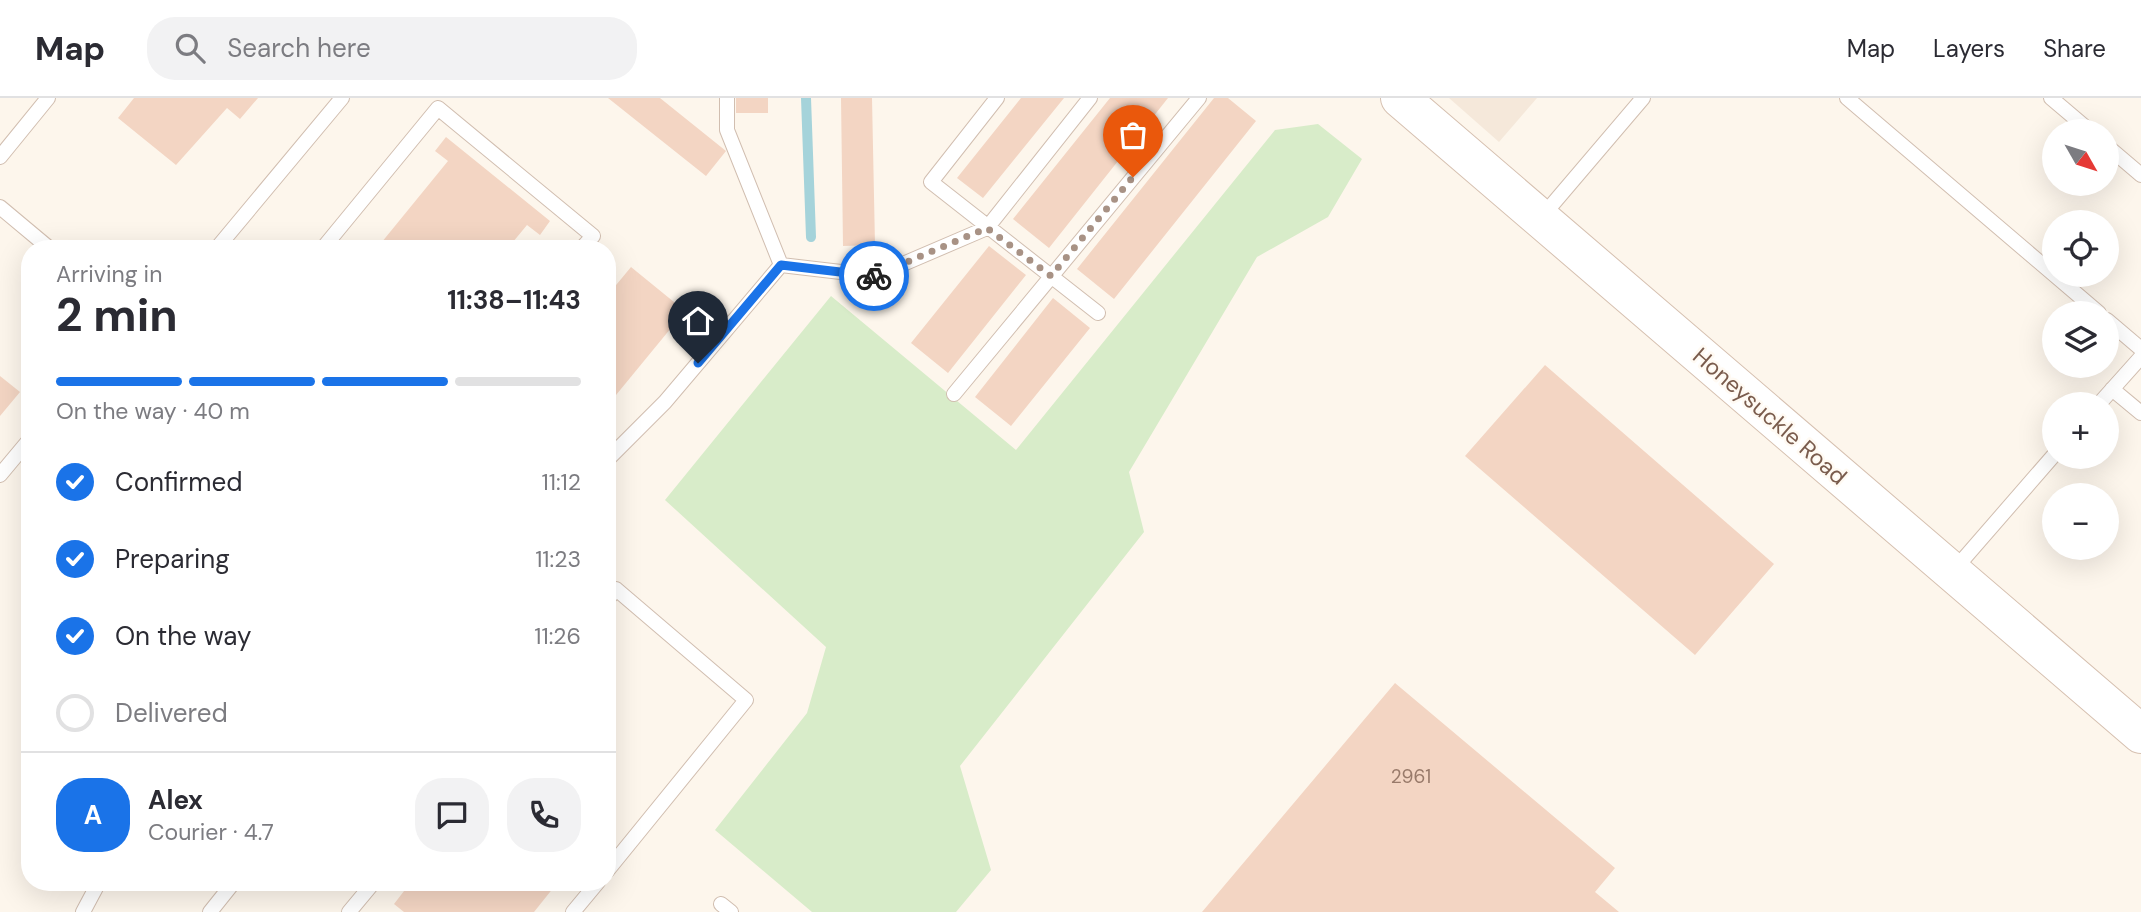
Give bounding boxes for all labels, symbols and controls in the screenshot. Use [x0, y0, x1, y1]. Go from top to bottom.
search box [147, 17, 637, 80]
text: Map [35, 27, 105, 70]
icon: search [171, 29, 209, 67]
text: Search here [227, 31, 371, 65]
text: Map [1847, 33, 1895, 64]
text: Layers [1933, 33, 2005, 64]
text: Share [2043, 33, 2106, 64]
pin [1103, 105, 1163, 177]
icon: bag [1114, 116, 1152, 154]
north arrow [2042, 119, 2119, 196]
map controls [2042, 119, 2119, 560]
button: locate [2042, 210, 2119, 287]
courier [839, 241, 909, 311]
icon: bike [855, 257, 893, 295]
text: Arriving in [56, 259, 162, 289]
text: 11:38–11:43 [447, 283, 581, 317]
text: 2 min [56, 285, 178, 345]
pin [668, 291, 728, 363]
button: layers [2042, 301, 2119, 378]
icon: home [679, 302, 717, 340]
street label: Honeysuckle Road [1687, 341, 1853, 491]
button: + [2042, 392, 2119, 469]
text: On the way · 40 m [56, 396, 250, 426]
icon: check [56, 463, 94, 501]
text: Confirmed [115, 465, 242, 499]
text: 11:12 [542, 467, 581, 497]
button: − [2042, 483, 2119, 560]
icon: check [56, 540, 94, 578]
text: Preparing [115, 542, 230, 576]
text: 11:23 [535, 544, 581, 574]
icon: check [56, 617, 94, 655]
text: On the way [115, 619, 251, 653]
text: 11:26 [534, 621, 581, 651]
text: Delivered [115, 696, 228, 730]
house number: 2961 [1391, 764, 1431, 789]
button: chat [415, 778, 489, 852]
button: phone [507, 778, 581, 852]
text: Alex [148, 783, 203, 817]
text: A [84, 798, 102, 832]
text: Courier · 4.7 [148, 817, 274, 847]

